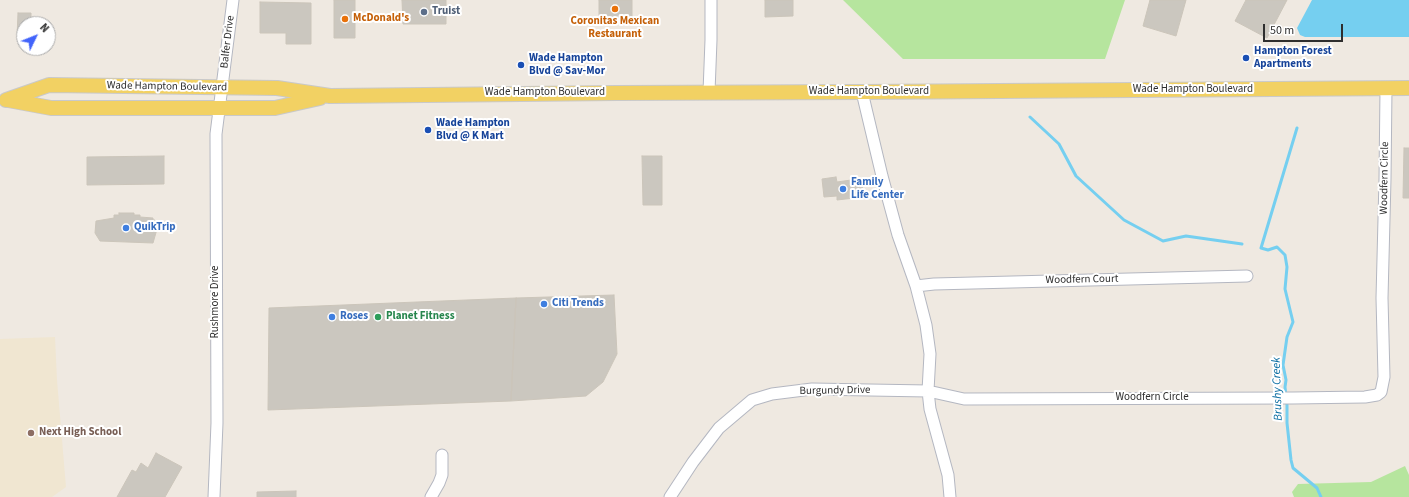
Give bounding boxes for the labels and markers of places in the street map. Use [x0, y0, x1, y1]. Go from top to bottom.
marker: Coronitas Mexican Restaurant [610, 4, 620, 14]
place label: Truist [432, 5, 460, 19]
marker: Truist [419, 7, 429, 17]
place label: McDonald's [353, 12, 409, 26]
marker: McDonald's [340, 14, 350, 24]
place label: Coronitas Mexican Restaurant [571, 15, 659, 41]
place label: Hampton Forest Apartments [1254, 45, 1332, 71]
place label: Wade Hampton Blvd @ Sav-Mor [529, 52, 605, 78]
marker: Hampton Forest Apartments [1241, 53, 1251, 63]
marker: Wade Hampton Blvd @ Sav-Mor [516, 60, 526, 70]
place label: Wade Hampton Blvd @ K Mart [436, 117, 510, 143]
marker: Wade Hampton Blvd @ K Mart [423, 125, 433, 135]
place label: Family Life Center [851, 176, 904, 202]
marker: Family Life Center [838, 184, 848, 194]
place label: QuikTrip [134, 221, 176, 235]
marker: QuikTrip [121, 223, 131, 233]
place label: Citi Trends [552, 297, 604, 311]
marker: Citi Trends [539, 299, 549, 309]
place label: Roses [340, 310, 368, 324]
place label: Planet Fitness [386, 310, 455, 324]
marker: Roses [327, 312, 337, 322]
marker: Planet Fitness [373, 312, 383, 322]
place label: Next High School [39, 426, 121, 440]
marker: Next High School [26, 428, 36, 438]

